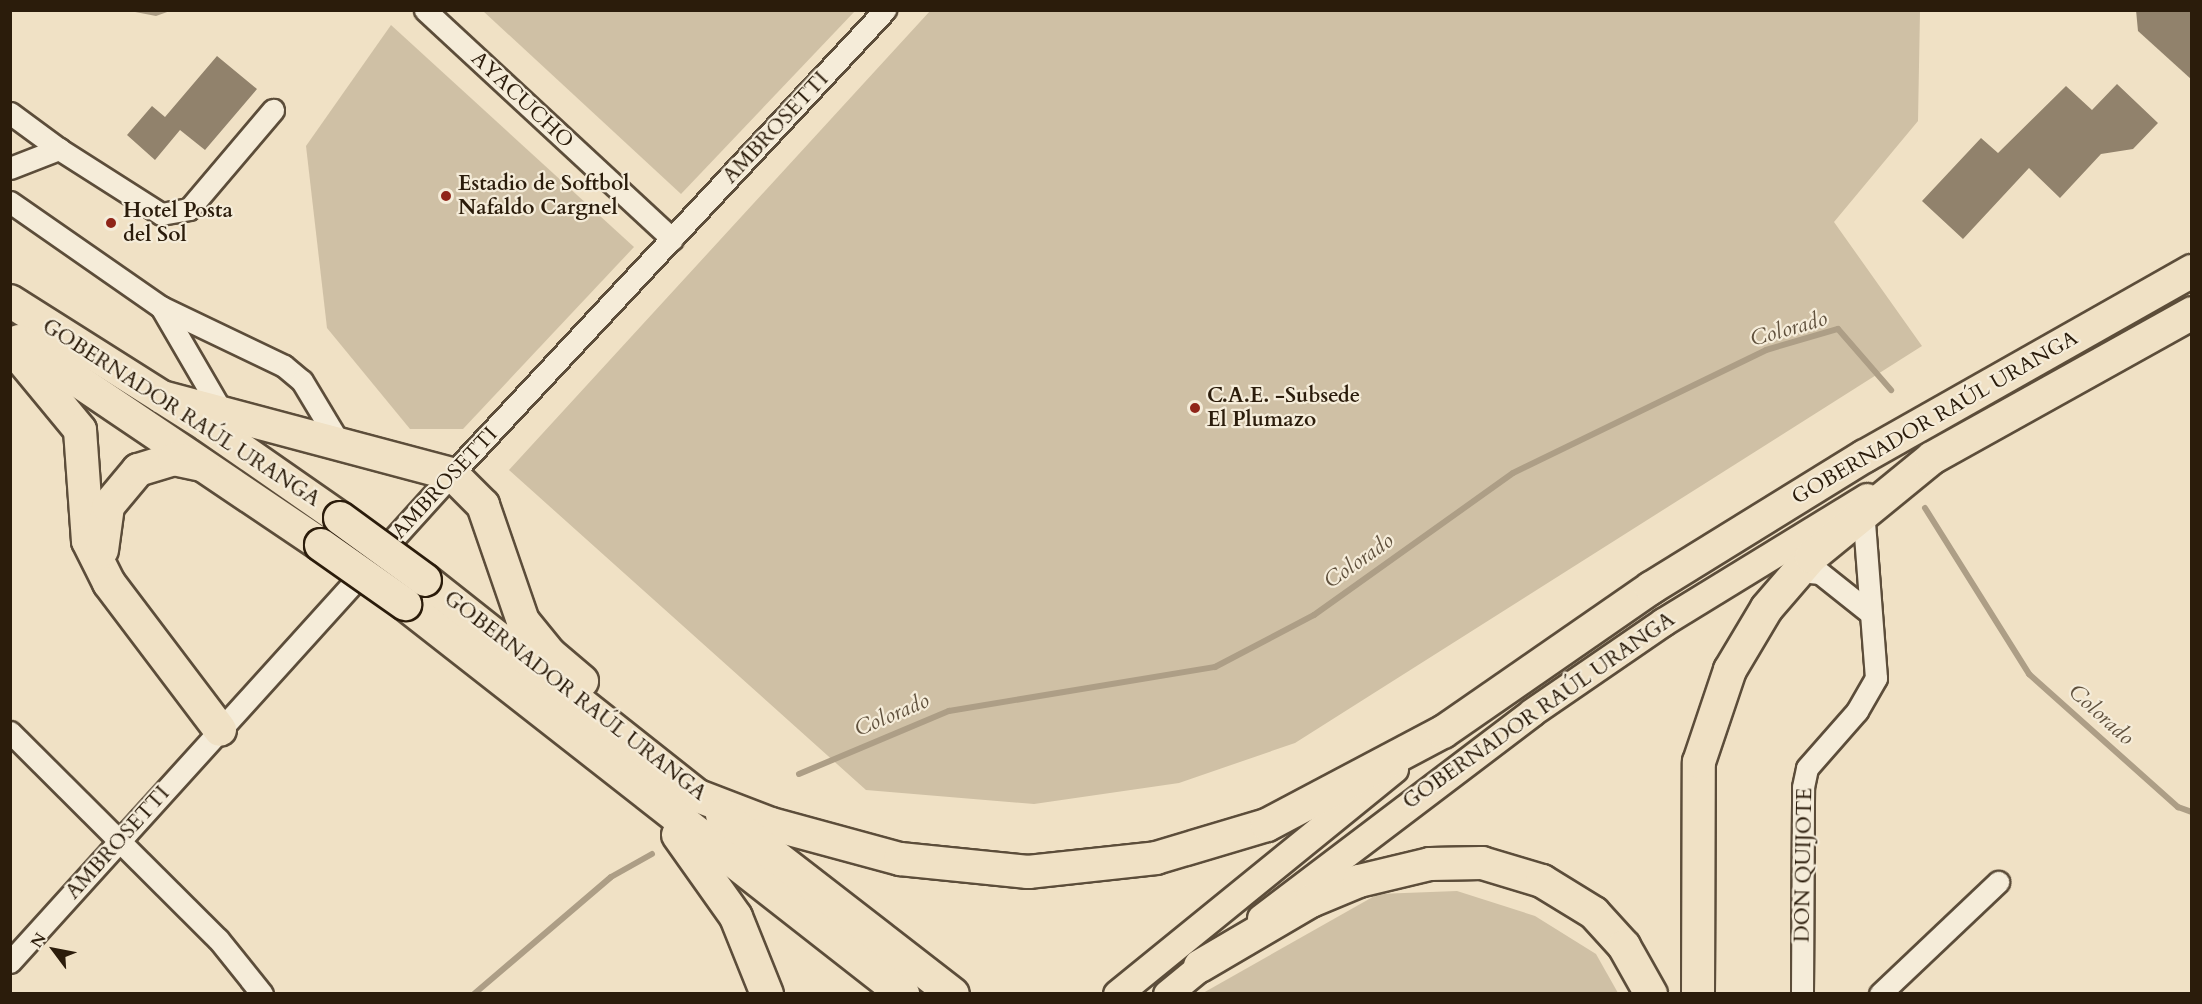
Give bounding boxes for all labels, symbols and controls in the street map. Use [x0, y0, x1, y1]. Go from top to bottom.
street label: AYACUCHO [466, 46, 578, 154]
street label: AMBROSETTI [718, 67, 834, 189]
place label: Estadio de Softbol Nafaldo Cargnel [458, 171, 629, 221]
marker: Estadio de Softbol Nafaldo Cargnel [439, 189, 453, 203]
place label: Hotel Posta del Sol [123, 198, 233, 248]
marker: Hotel Posta del Sol [104, 216, 118, 230]
water label: Colorado [1747, 305, 1831, 353]
street label: GOBERNADOR RAÚL URANGA [37, 314, 325, 512]
street label: GOBERNADOR RAÚL URANGA [1788, 326, 2082, 510]
place label: C.A.E. -Subsede El Plumazo [1207, 383, 1360, 433]
marker: C.A.E. -Subsede El Plumazo [1188, 401, 1202, 415]
street label: AMBROSETTI [387, 422, 503, 544]
water label: Colorado [1319, 528, 1399, 594]
street label: GOBERNADOR RAÚL URANGA [439, 586, 711, 806]
street label: GOBERNADOR RAÚL URANGA [1398, 607, 1680, 815]
water label: Colorado [2063, 679, 2139, 751]
water label: Colorado [851, 687, 933, 743]
street label: AMBROSETTI [61, 781, 175, 905]
street label: DON QUIJOTE [1790, 787, 1818, 943]
north arrow [24, 920, 84, 980]
text: N [26, 929, 52, 952]

